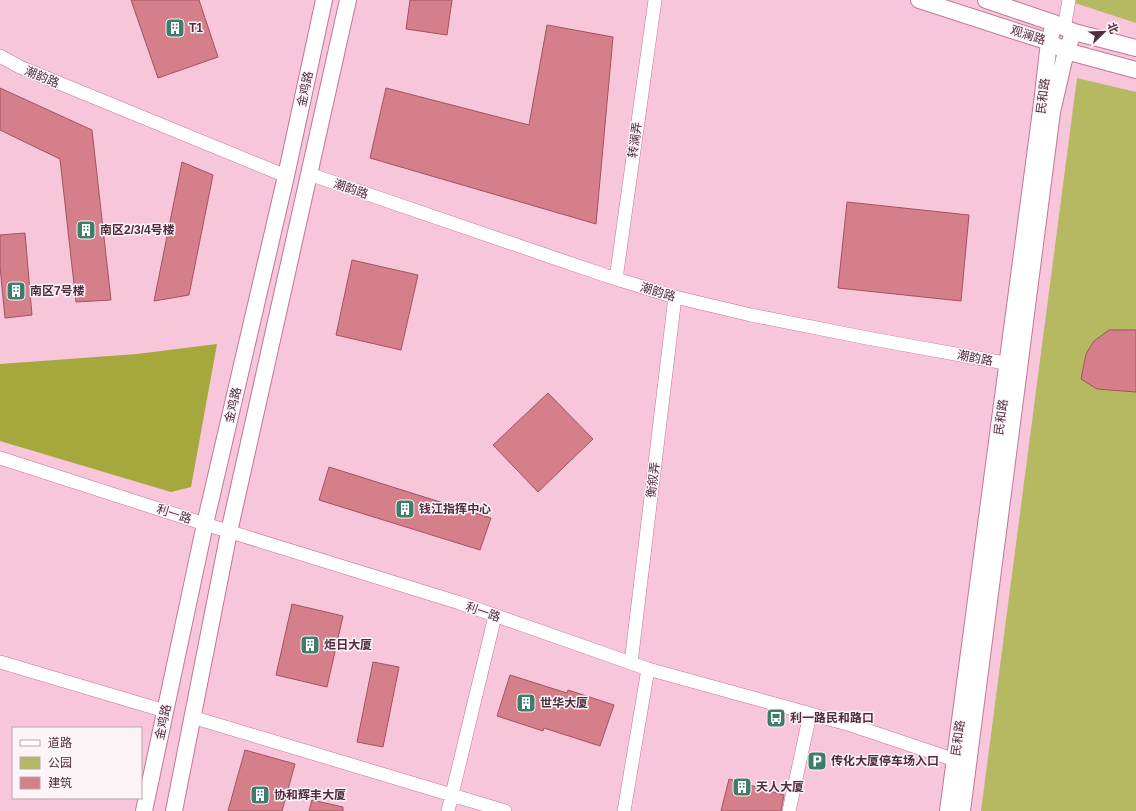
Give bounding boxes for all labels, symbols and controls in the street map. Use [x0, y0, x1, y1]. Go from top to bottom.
north arrow [1084, 12, 1124, 52]
building icon: T1 [164, 17, 186, 39]
place label: T1 [189, 21, 203, 35]
text: 北 [1106, 21, 1121, 35]
street label: 观澜路 [1009, 23, 1047, 47]
street label: 潮韵路 [23, 64, 61, 90]
street label: 金鸡路 [294, 70, 316, 108]
street label: 民和路 [1034, 77, 1052, 115]
street label: 转澜弄 [626, 121, 644, 159]
street label: 潮韵路 [332, 177, 370, 201]
building icon: 南区2/3/4号楼 [75, 219, 97, 241]
place label: 南区2/3/4号楼 [100, 223, 175, 237]
building icon: 南区7号楼 [5, 280, 27, 302]
street label: 潮韵路 [639, 280, 677, 304]
place label: 南区7号楼 [30, 284, 85, 298]
street label: 潮韵路 [956, 348, 994, 368]
street label: 金鸡路 [222, 386, 244, 424]
street label: 民和路 [992, 398, 1010, 436]
street label: 衡叙弄 [644, 461, 662, 499]
building icon: 钱江指挥中心 [394, 498, 416, 520]
street label: 利一路 [155, 502, 193, 526]
place label: 钱江指挥中心 [419, 502, 491, 516]
street label: 利一路 [464, 600, 502, 624]
building icon: 炬日大厦 [299, 634, 321, 656]
place label: 炬日大厦 [324, 638, 372, 652]
building icon: 世华大厦 [515, 692, 537, 714]
place label: 世华大厦 [540, 696, 588, 710]
street label: 金鸡路 [152, 703, 174, 741]
bus stop icon: 利一路民和路口 [765, 707, 787, 729]
place label: 利一路民和路口 [790, 711, 874, 725]
street label: 民和路 [949, 719, 967, 757]
legend [12, 727, 142, 799]
text: 道路 [48, 736, 72, 750]
parking icon: 传化大厦停车场入口 [806, 750, 828, 772]
place label: 传化大厦停车场入口 [831, 754, 939, 768]
text: 公园 [48, 756, 72, 770]
text: 建筑 [48, 776, 72, 790]
building icon: 天人大厦 [731, 776, 753, 798]
place label: 天人大厦 [756, 780, 804, 794]
building icon: 协和辉丰大厦 [249, 784, 271, 806]
place label: 协和辉丰大厦 [274, 788, 346, 802]

